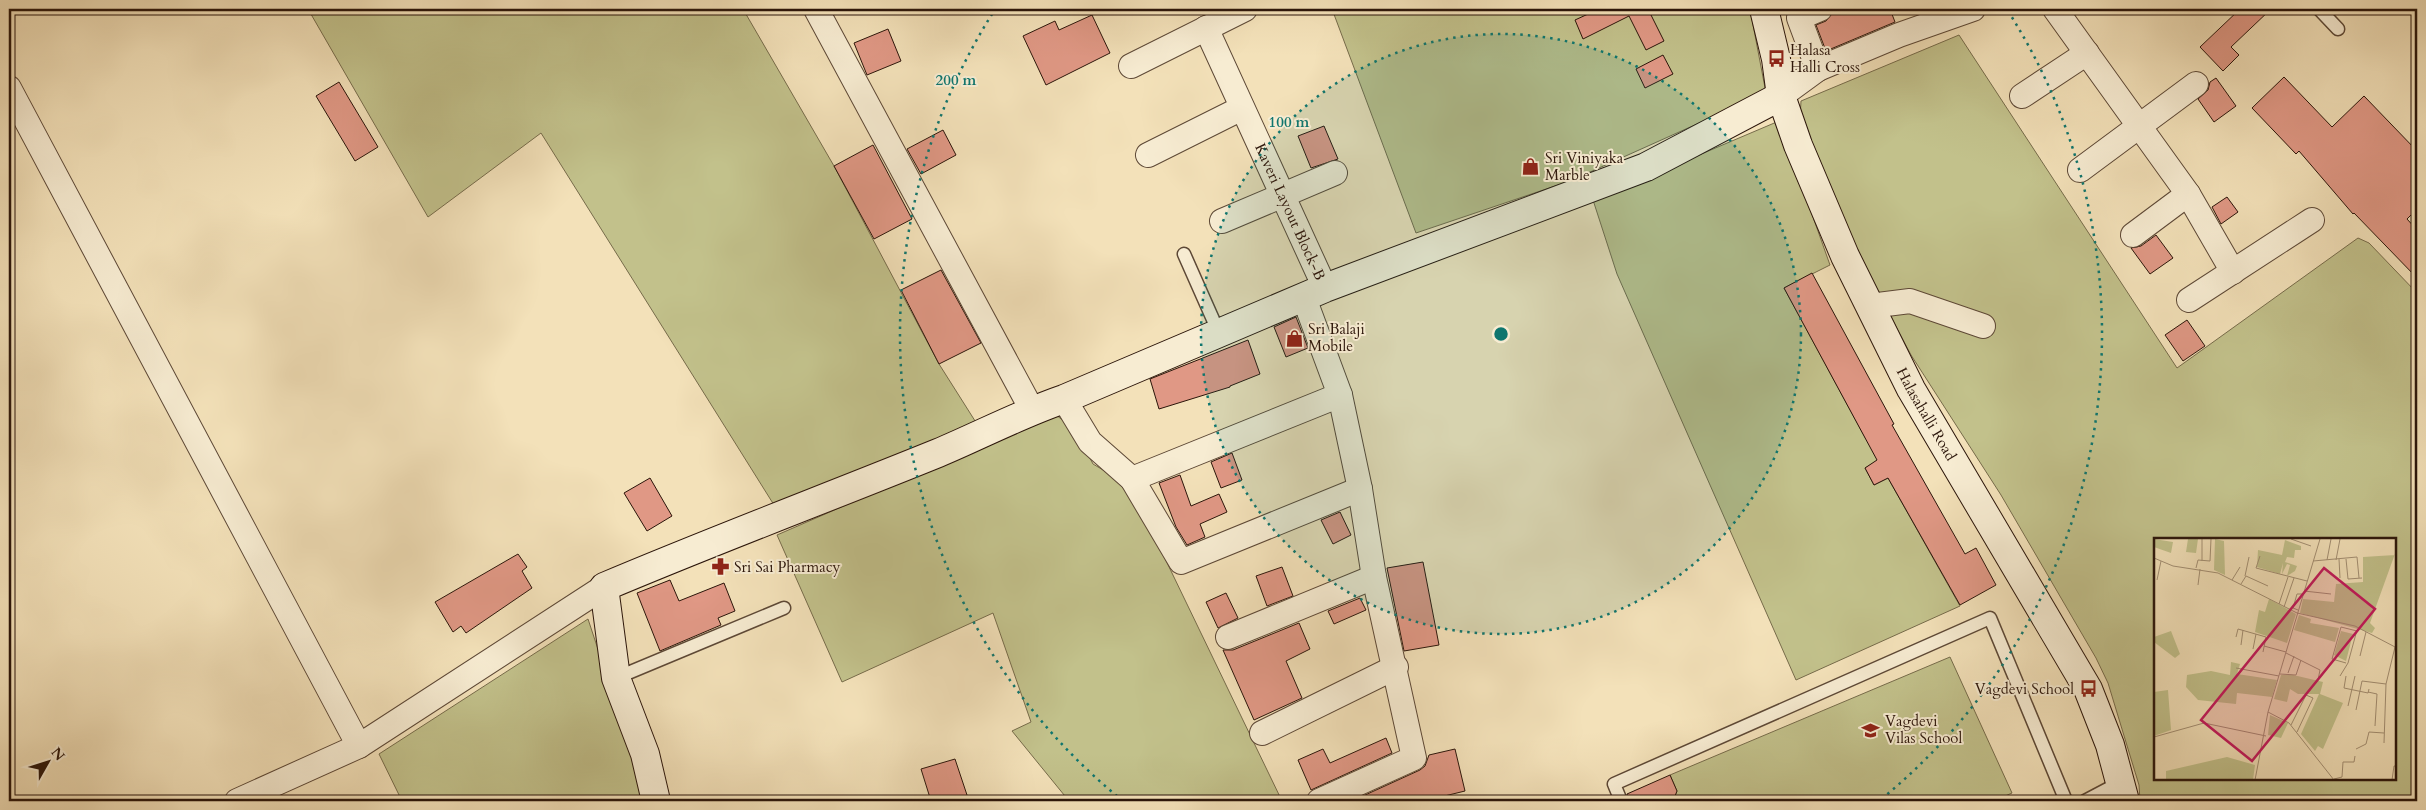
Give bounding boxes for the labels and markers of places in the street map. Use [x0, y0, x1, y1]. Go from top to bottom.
place label: Halasa Halli Cross [1790, 40, 1860, 77]
bus stop icon: Halasa Halli Cross [1766, 49, 1786, 69]
place label: Sri Viniyaka Marble [1545, 148, 1624, 185]
shop icon: Sri Viniyaka Marble [1521, 157, 1541, 177]
place label: Sri Balaji Mobile [1308, 319, 1365, 356]
centre of rings [1492, 325, 1510, 343]
shop icon: Sri Balaji Mobile [1284, 328, 1304, 348]
pharmacy icon: Sri Sai Pharmacy [710, 557, 730, 577]
place label: Sri Sai Pharmacy [734, 557, 841, 577]
place label: Vagdevi School [1975, 679, 2074, 699]
bus stop icon: Vagdevi School [2078, 679, 2098, 699]
place label: Vagdevi Vilas School [1885, 711, 1962, 748]
school or university icon: Vagdevi Vilas School [1861, 720, 1881, 740]

